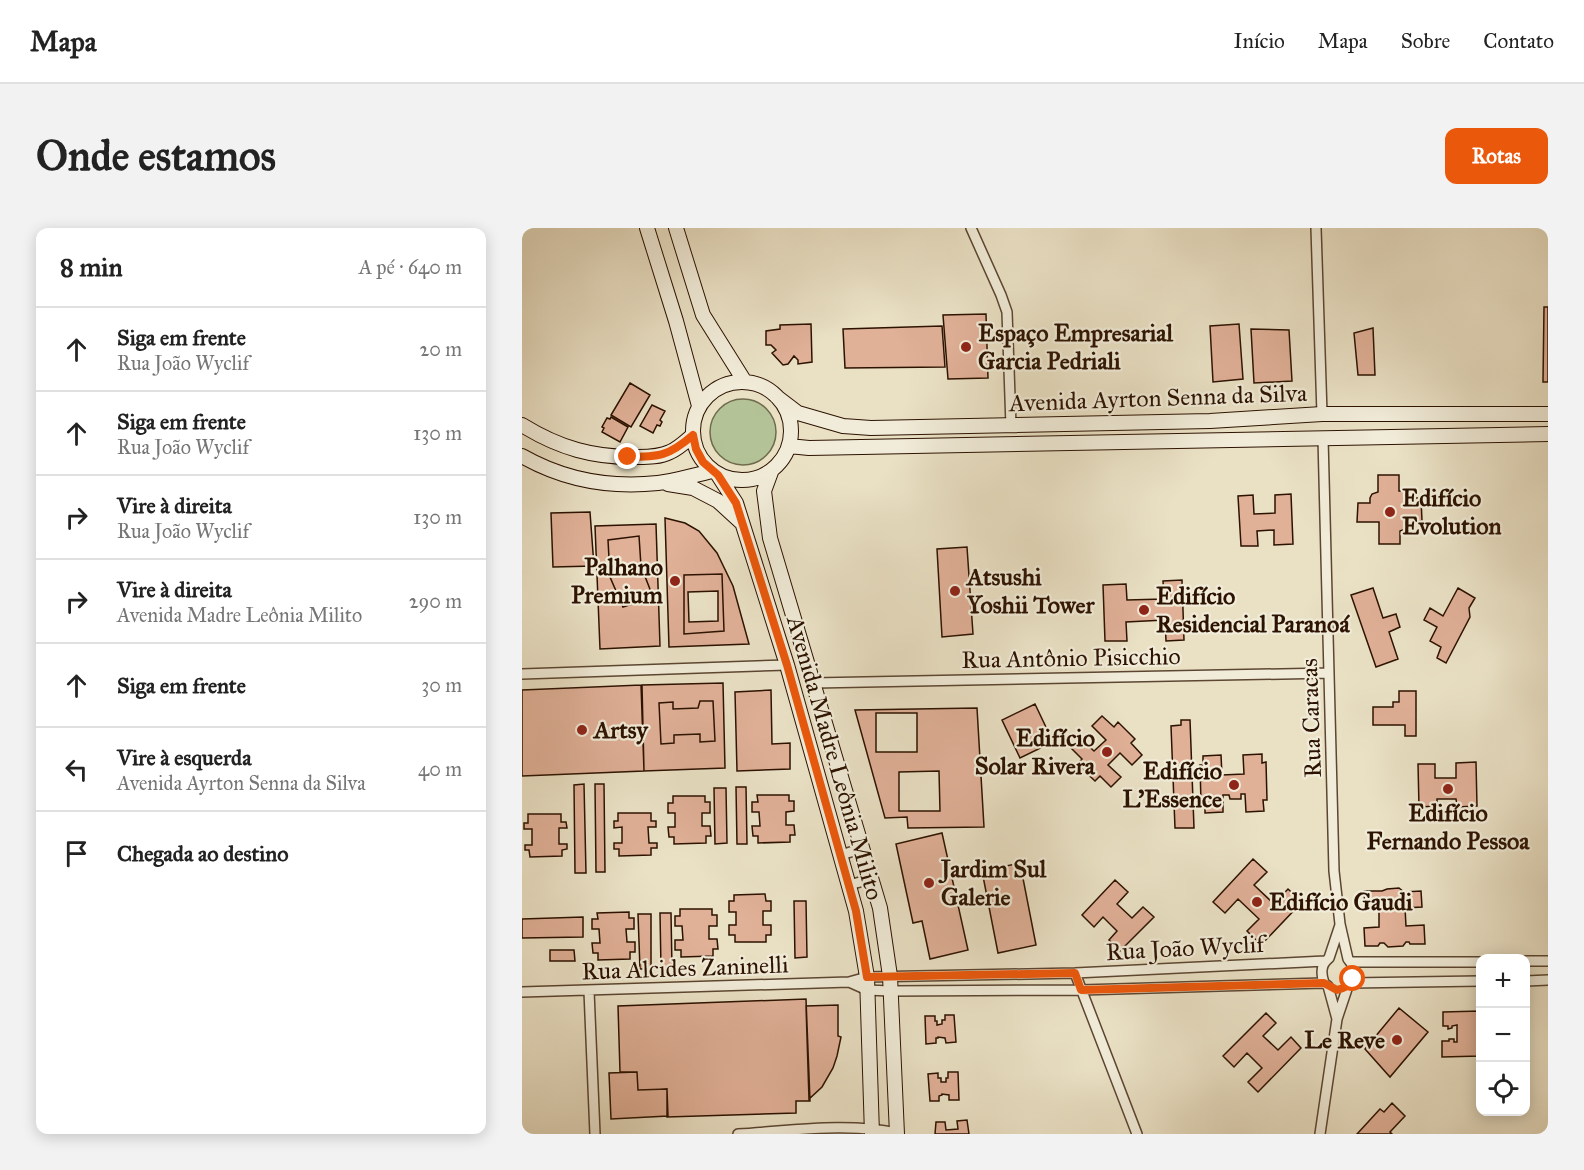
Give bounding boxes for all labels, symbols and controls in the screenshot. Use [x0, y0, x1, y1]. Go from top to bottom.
text: Mapa [30, 24, 97, 59]
text: Início [1234, 28, 1285, 54]
text: Mapa [1318, 28, 1368, 54]
text: Sobre [1401, 28, 1450, 54]
text: Contato [1483, 28, 1554, 54]
button: Rotas [1445, 128, 1548, 184]
text: Onde estamos [36, 130, 276, 182]
text: 8 min [60, 251, 123, 283]
text: A pé · 640 m [359, 255, 462, 279]
place label: Espaço Empresarial Garcia Pedriali [978, 318, 1173, 376]
text: Siga em frente [117, 324, 246, 351]
icon: ahead [60, 333, 93, 366]
text: 20 m [419, 337, 462, 361]
marker: Espaço Empresarial Garcia Pedriali [959, 340, 973, 354]
text: Rua João Wyclif [117, 351, 249, 375]
street label: Avenida Ayrton Senna da Silva [1007, 378, 1308, 418]
text: Siga em frente [117, 408, 246, 435]
icon: ahead [60, 417, 93, 450]
text: 130 m [413, 421, 462, 445]
text: Rua João Wyclif [117, 435, 249, 459]
route end [614, 443, 640, 469]
place label: Edifício Evolution [1402, 483, 1502, 541]
text: Vire à direita [117, 492, 232, 519]
icon: right [60, 501, 93, 534]
text: 130 m [413, 505, 462, 529]
marker: Edifício Evolution [1383, 505, 1397, 519]
text: Rua João Wyclif [117, 519, 249, 543]
place label: Palhano Premium [571, 552, 664, 610]
place label: Atsushi Yoshii Tower [965, 562, 1095, 620]
marker: Palhano Premium [668, 574, 682, 588]
text: Vire à direita [117, 576, 232, 603]
place label: Edifício Residencial Paranoá [1156, 581, 1350, 639]
marker: Atsushi Yoshii Tower [948, 584, 962, 598]
icon: right [60, 585, 93, 618]
text: 290 m [409, 589, 462, 613]
text: Avenida Madre Leônia Milito [117, 603, 362, 627]
marker: Edifício Residencial Paranoá [1137, 603, 1151, 617]
street label: Avenida Madre Leônia Milito [780, 612, 890, 904]
street label: Rua Antônio Pisicchio [961, 641, 1181, 675]
street label: Rua Caracas [1294, 658, 1328, 778]
icon: ahead [60, 669, 93, 702]
text: Siga em frente [117, 672, 246, 699]
text: 30 m [421, 673, 462, 697]
place label: Artsy [592, 715, 649, 745]
marker: Artsy [575, 723, 589, 737]
place label: Edifício Solar Rivera [975, 723, 1096, 781]
text: Vire à esquerda [117, 744, 251, 771]
marker: Edifício Solar Rivera [1100, 745, 1114, 759]
icon: left [60, 753, 93, 786]
place label: Edifício L'Essence [1122, 756, 1222, 814]
text: 40 m [418, 757, 462, 781]
text: Avenida Ayrton Senna da Silva [117, 771, 366, 795]
marker: Edifício L'Essence [1227, 778, 1241, 792]
marker: Edifício Fernando Pessoa [1441, 782, 1455, 796]
place label: Edifício Fernando Pessoa [1367, 798, 1530, 856]
icon: arrive [60, 837, 93, 870]
text: Chegada ao destino [117, 840, 288, 867]
place label: Jardim Sul Galerie [938, 854, 1047, 912]
marker: Jardim Sul Galerie [922, 876, 936, 890]
place label: Edifício Gaudi [1269, 887, 1413, 917]
marker: Edifício Gaudi [1250, 895, 1264, 909]
street label: Rua João Wyclif [1105, 929, 1269, 967]
street label: Rua Alcides Zaninelli [581, 949, 789, 987]
map controls [1476, 954, 1530, 1116]
button: + [1476, 954, 1530, 1008]
route start [1339, 965, 1365, 991]
button: − [1476, 1008, 1530, 1062]
place label: Le Reve [1304, 1025, 1385, 1055]
marker: Le Reve [1390, 1033, 1404, 1047]
button: locate [1476, 1062, 1530, 1116]

